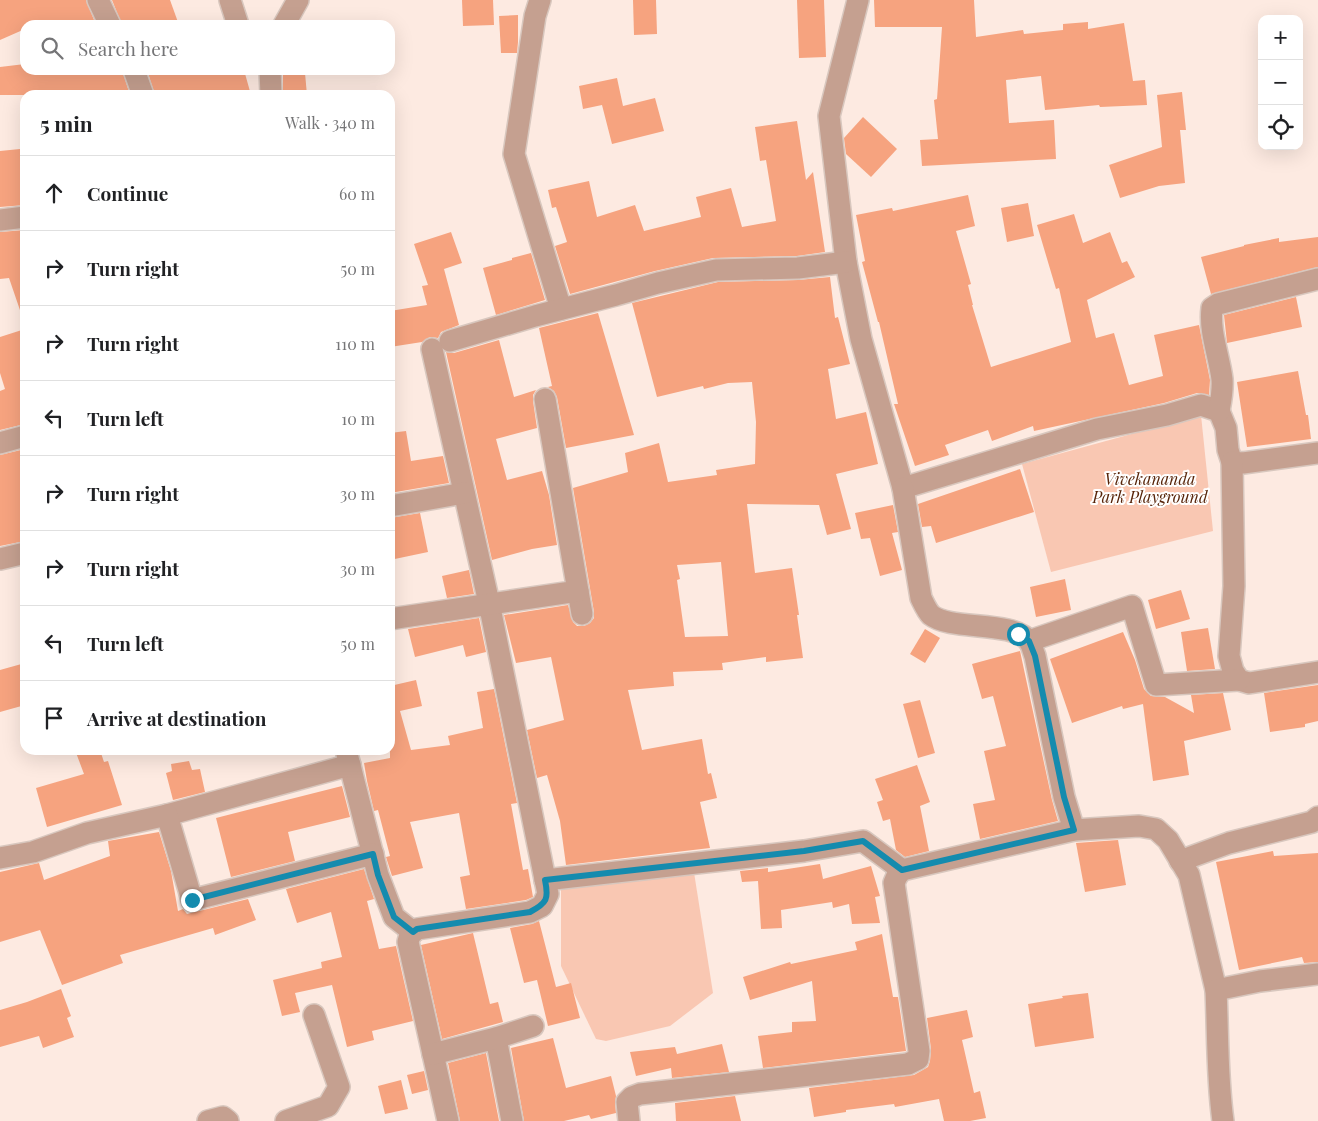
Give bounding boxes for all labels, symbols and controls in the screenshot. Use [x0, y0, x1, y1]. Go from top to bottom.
map controls [1258, 15, 1303, 150]
button: + [1258, 15, 1303, 60]
search box [20, 20, 395, 75]
icon: search [38, 34, 66, 62]
text: Search here [78, 35, 178, 61]
button: − [1258, 60, 1303, 105]
button: locate [1258, 105, 1303, 150]
text: 5 min [40, 109, 93, 137]
text: Walk · 340 m [285, 112, 375, 133]
icon: ahead [40, 179, 68, 207]
text: Continue [87, 180, 168, 206]
text: 60 m [339, 183, 375, 204]
icon: right [40, 254, 68, 282]
text: Turn right [87, 255, 179, 281]
text: 50 m [341, 258, 375, 279]
icon: right [40, 329, 68, 357]
text: Turn right [87, 330, 179, 356]
text: 110 m [335, 333, 375, 354]
icon: left [40, 404, 68, 432]
text: Turn left [87, 405, 164, 431]
text: 10 m [341, 408, 375, 429]
park label: Vivekananda Park Playground [1091, 468, 1209, 507]
icon: right [40, 479, 68, 507]
text: Turn right [87, 480, 179, 506]
text: 30 m [340, 483, 375, 504]
icon: right [40, 554, 68, 582]
text: Turn right [87, 555, 179, 581]
text: 30 m [340, 558, 375, 579]
route start [1007, 623, 1030, 646]
icon: left [40, 629, 68, 657]
text: Turn left [87, 630, 164, 656]
text: 50 m [341, 633, 375, 654]
icon: arrive [40, 704, 68, 732]
text: Arrive at destination [87, 705, 267, 731]
route end [181, 889, 204, 912]

